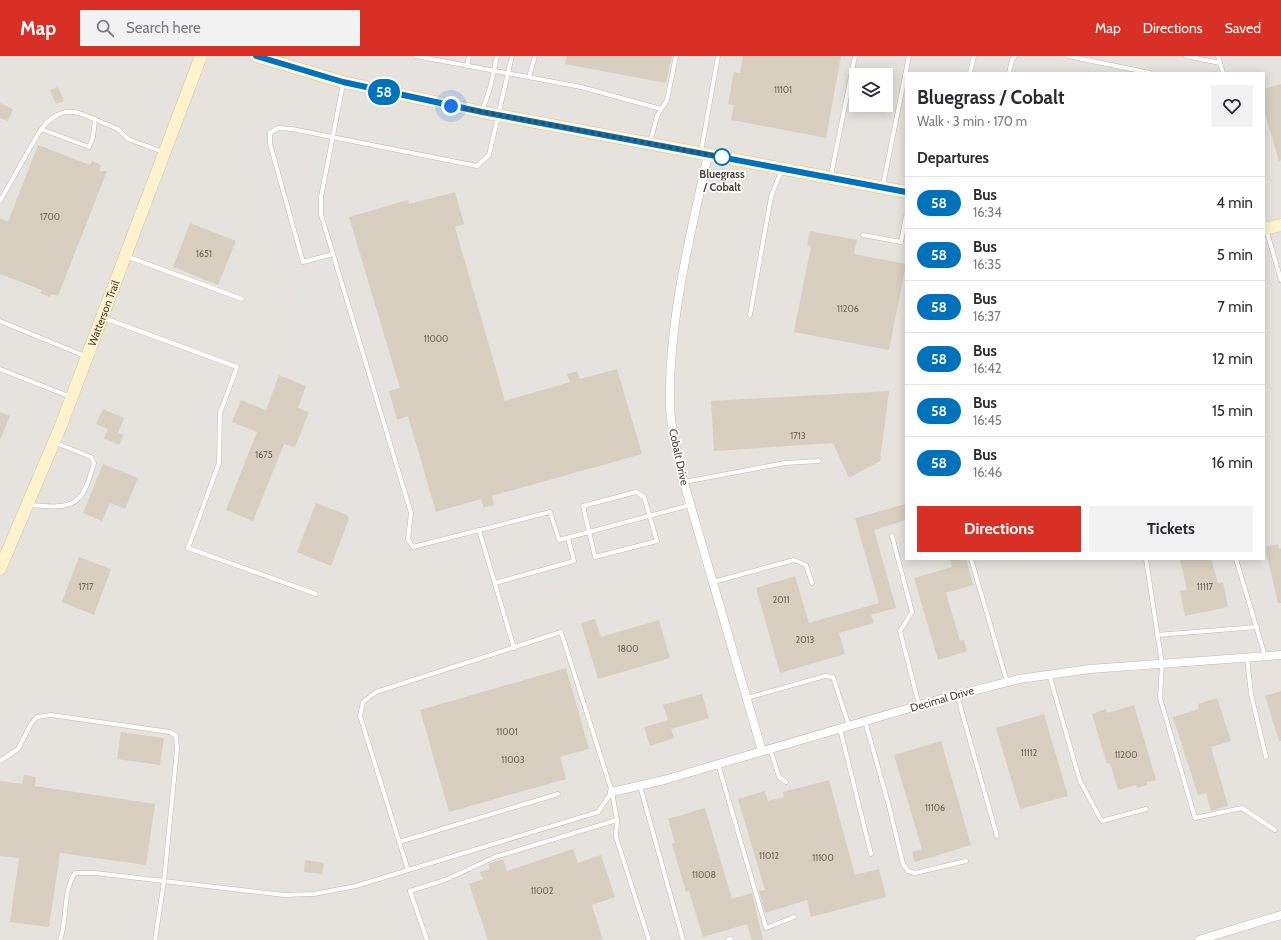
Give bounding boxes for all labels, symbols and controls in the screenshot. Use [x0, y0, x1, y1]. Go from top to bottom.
search box [80, 10, 360, 46]
text: Map [20, 17, 56, 40]
icon: search [94, 17, 116, 39]
text: Search here [126, 19, 201, 37]
text: Map [1095, 19, 1121, 37]
text: Directions [1143, 19, 1203, 37]
text: Saved [1225, 19, 1261, 37]
map controls [849, 68, 893, 112]
button: layers [849, 68, 893, 112]
line badge: 58 [366, 79, 402, 105]
text: 58 [376, 83, 392, 101]
house number: 11101 [774, 84, 792, 95]
button: heart [1211, 85, 1253, 127]
text: Bluegrass / Cobalt [917, 86, 1065, 109]
your location [441, 96, 461, 116]
text: Walk · 3 min · 170 m [917, 113, 1027, 129]
marker: Bluegrass / Cobalt [713, 148, 731, 166]
text: Departures [917, 149, 989, 167]
place label: Bluegrass / Cobalt [699, 167, 745, 194]
text: Bus [973, 186, 997, 204]
text: 58 [931, 194, 947, 212]
text: 4 min [1216, 194, 1253, 212]
text: 16:34 [973, 204, 1002, 220]
house number: 1700 [40, 211, 60, 222]
text: Bus [973, 238, 997, 256]
text: 58 [931, 246, 947, 264]
text: 5 min [1217, 246, 1253, 264]
house number: 1651 [196, 248, 212, 259]
text: 16:35 [973, 256, 1001, 272]
street label: Watterson Trail [85, 278, 123, 348]
text: Bus [973, 290, 997, 308]
text: 58 [931, 298, 947, 316]
text: 7 min [1217, 298, 1253, 316]
house number: 11206 [837, 303, 859, 314]
text: 16:37 [973, 308, 1001, 324]
house number: 11000 [424, 333, 448, 344]
text: Bus [973, 342, 997, 360]
text: 58 [931, 350, 947, 368]
text: 12 min [1212, 350, 1253, 368]
text: 16:42 [973, 360, 1002, 376]
text: Bus [973, 394, 997, 412]
text: 58 [931, 402, 947, 420]
text: 15 min [1212, 402, 1253, 420]
text: 16:45 [973, 412, 1002, 428]
street label: Cobalt Drive [666, 427, 692, 487]
house number: 1713 [790, 430, 806, 441]
text: Bus [973, 446, 997, 464]
house number: 1675 [255, 449, 273, 460]
text: 58 [931, 454, 947, 472]
text: 16 min [1211, 454, 1253, 472]
text: 16:46 [973, 464, 1002, 480]
button: Directions [917, 506, 1081, 552]
button: Tickets [1089, 506, 1253, 552]
house number: 1717 [79, 581, 94, 592]
house number: 11117 [1197, 581, 1214, 592]
house number: 2011 [773, 594, 789, 605]
house number: 2013 [796, 634, 815, 645]
house number: 1800 [618, 643, 638, 654]
street label: Decimal Drive [909, 683, 976, 715]
house number: 11001 [496, 726, 518, 737]
house number: 11112 [1021, 747, 1038, 758]
house number: 11200 [1114, 749, 1138, 760]
house number: 11003 [501, 754, 525, 765]
house number: 11106 [925, 802, 945, 813]
house number: 11012 [759, 850, 779, 861]
house number: 11100 [812, 852, 834, 863]
house number: 11008 [692, 869, 716, 880]
house number: 11002 [530, 885, 554, 896]

